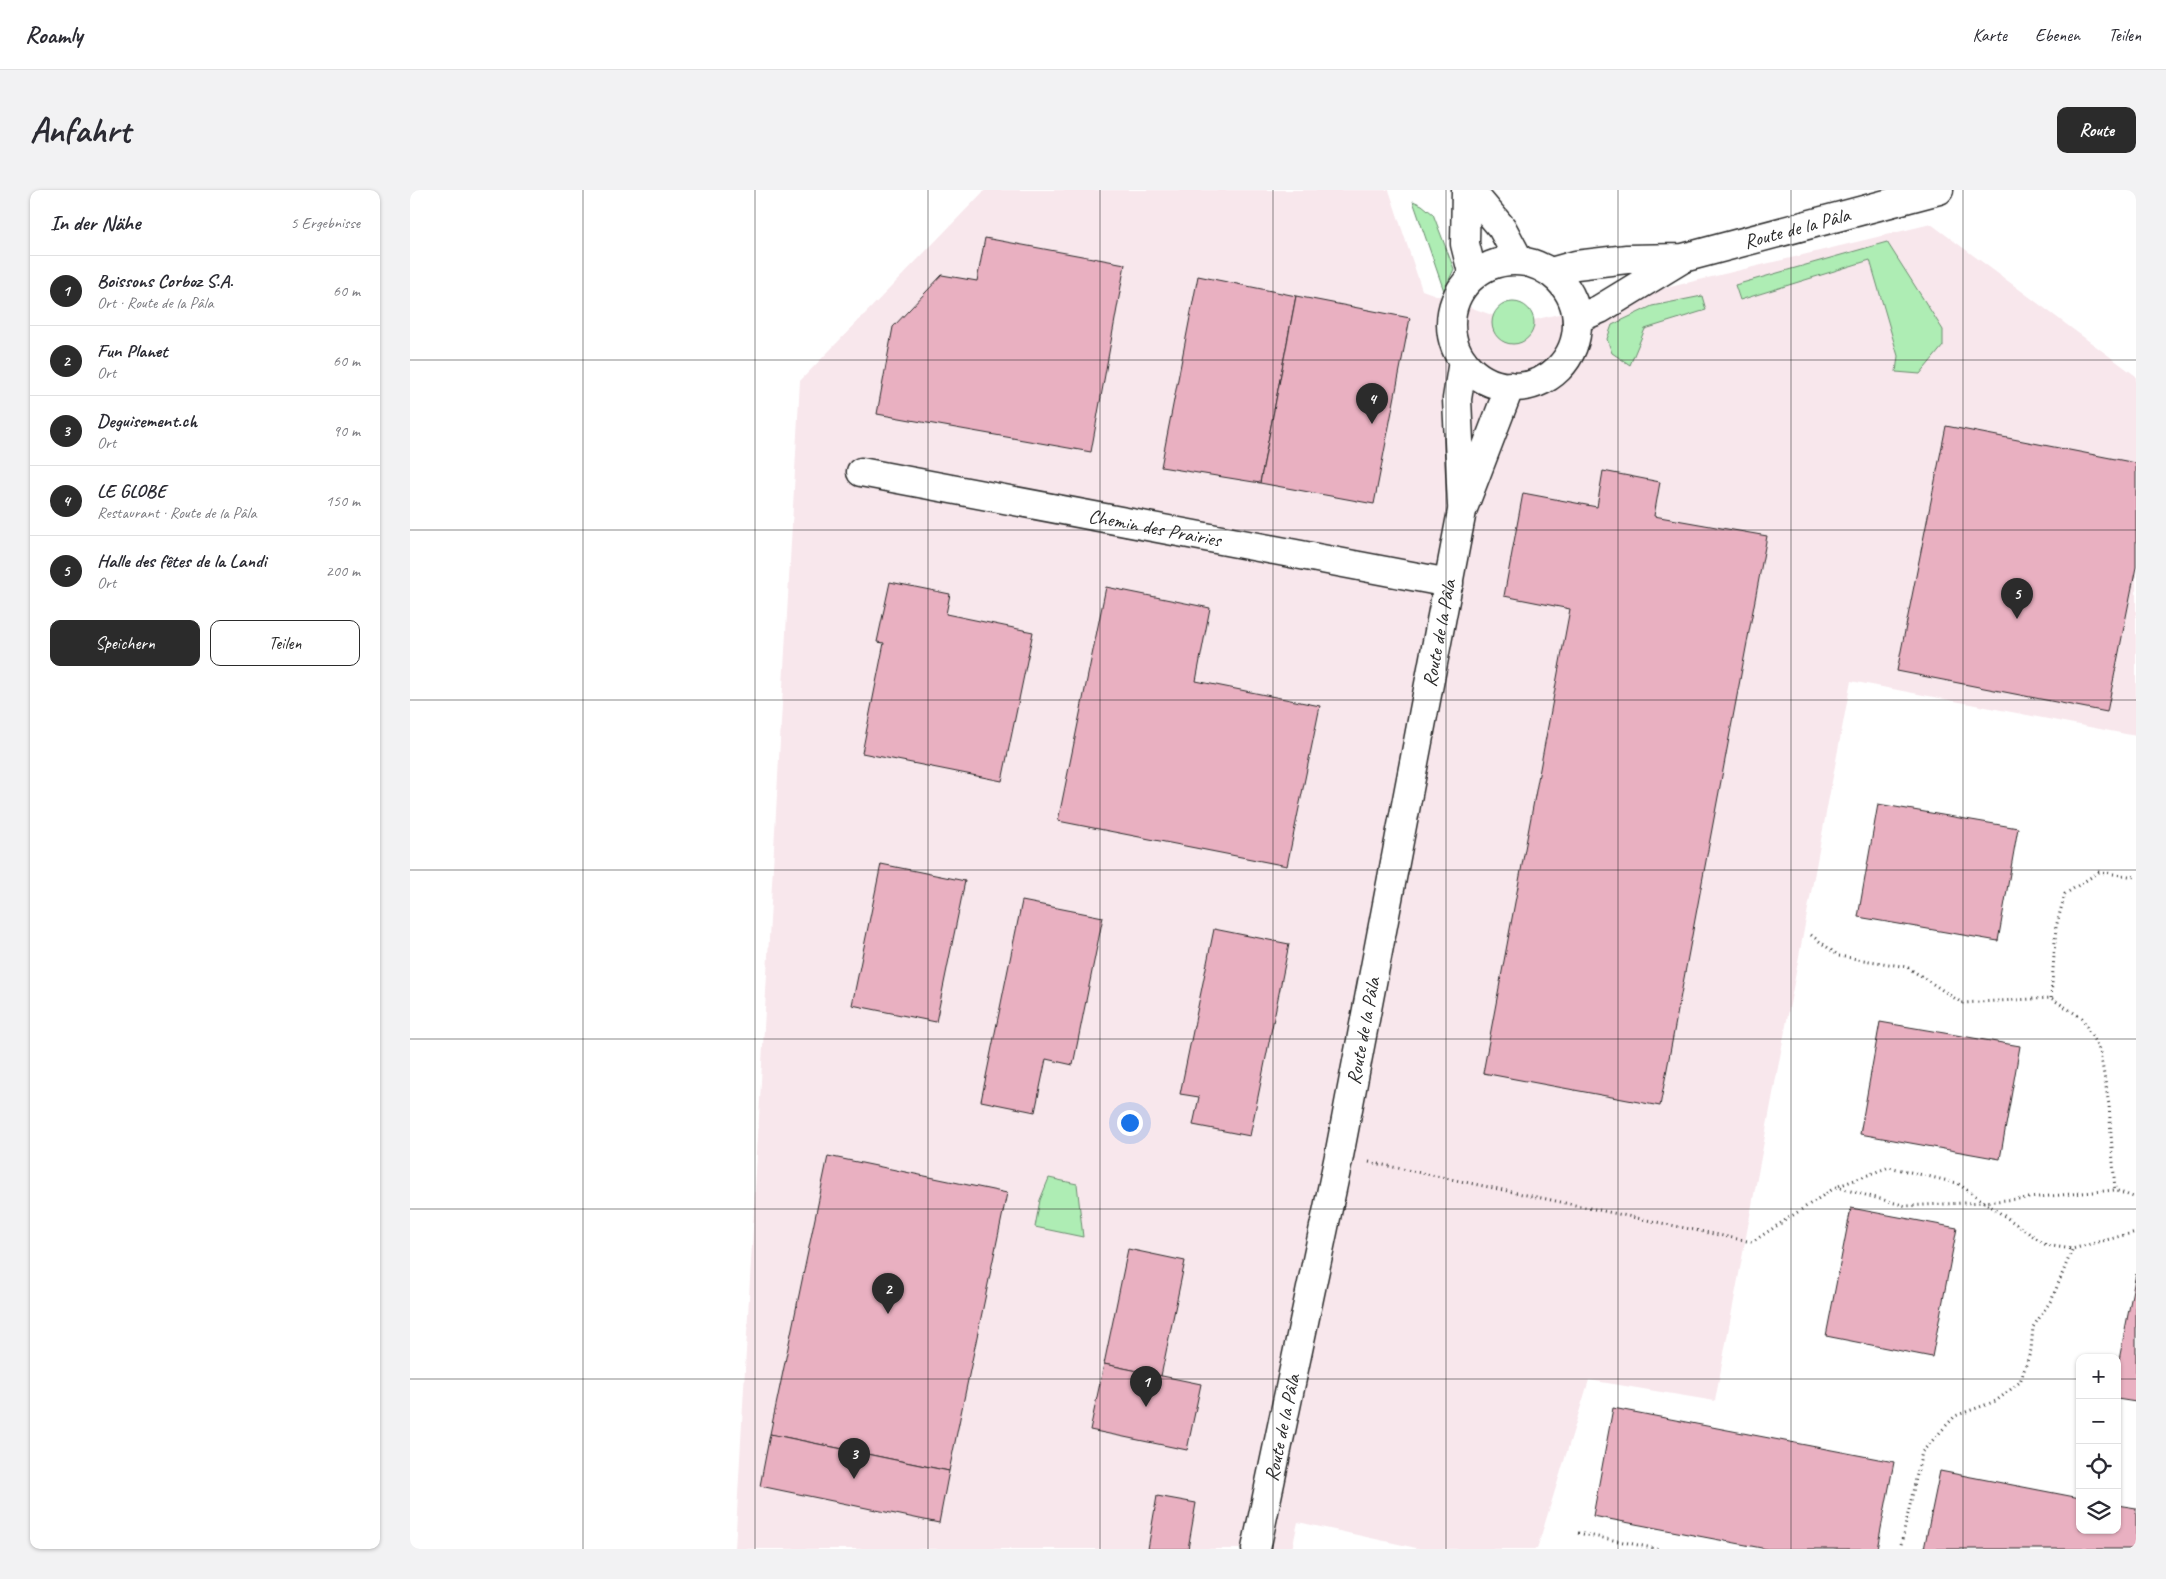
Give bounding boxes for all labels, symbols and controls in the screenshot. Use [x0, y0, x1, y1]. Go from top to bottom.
text: Roamly [25, 20, 82, 50]
text: Karte [1972, 24, 2007, 46]
text: Ebenen [2035, 24, 2080, 46]
text: Teilen [2108, 24, 2141, 46]
button: Route [2057, 107, 2136, 153]
text: Anfahrt [30, 108, 130, 153]
street label: Route de la Pâla [1741, 202, 1854, 254]
text: In der Nähe [50, 210, 140, 236]
text: 5 Ergebnisse [291, 213, 360, 233]
text: Boissons Corboz S.A. [97, 269, 233, 293]
text: 1 [62, 281, 70, 301]
text: 60 m [333, 281, 360, 301]
text: Ort · Route de la Pâla [97, 293, 214, 313]
text: Fun Planet [97, 339, 168, 363]
text: 2 [62, 351, 70, 371]
text: 60 m [333, 351, 360, 371]
text: Ort [97, 363, 116, 383]
pin: 4 [1356, 383, 1388, 424]
text: Deguisement.ch [97, 409, 197, 433]
text: 3 [62, 421, 70, 441]
text: 90 m [333, 421, 360, 441]
text: Ort [97, 433, 116, 453]
text: LE GLOBE [97, 479, 166, 503]
text: 4 [62, 491, 70, 511]
text: 150 m [326, 491, 360, 511]
text: Restaurant · Route de la Pâla [97, 503, 257, 523]
street label: Chemin des Prairies [1086, 503, 1225, 553]
text: Halle des fêtes de la Landi [97, 549, 266, 573]
text: 5 [63, 561, 69, 581]
text: 200 m [326, 561, 360, 581]
text: Ort [97, 573, 116, 593]
street label: Route de la Pâla [1417, 576, 1462, 689]
pin: 5 [2001, 578, 2033, 619]
button: Speichern [50, 620, 200, 666]
button: Teilen [210, 620, 360, 666]
street label: Route de la Pâla [1341, 974, 1386, 1087]
your location [1117, 1110, 1143, 1136]
pin: 2 [872, 1273, 904, 1314]
map controls [2076, 1354, 2121, 1534]
button: + [2076, 1354, 2121, 1399]
pin: 1 [1130, 1366, 1162, 1407]
street label: Route de la Pâla [1259, 1371, 1306, 1484]
button: − [2076, 1399, 2121, 1444]
pin: 3 [838, 1438, 870, 1479]
button: locate [2076, 1444, 2121, 1489]
button: layers [2076, 1489, 2121, 1534]

